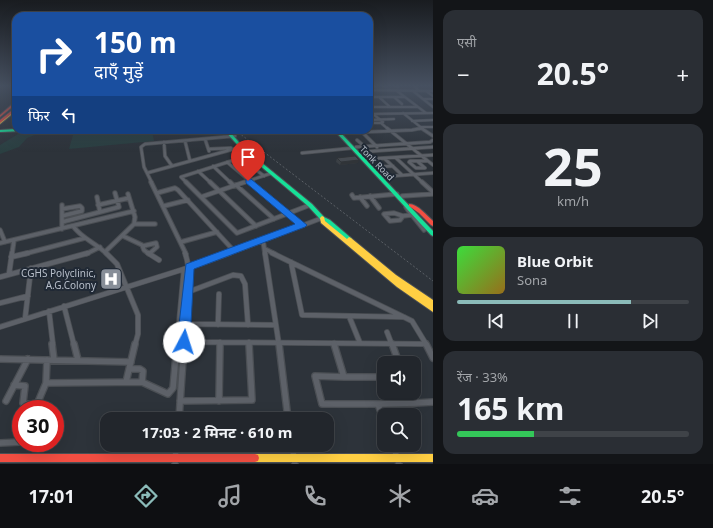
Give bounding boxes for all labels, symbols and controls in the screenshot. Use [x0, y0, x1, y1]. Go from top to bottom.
text: 150 m [94, 23, 177, 61]
icon: right [28, 28, 80, 80]
text: एसी [457, 33, 476, 51]
text: 20.5° [537, 53, 609, 94]
text: दाएँ मुड़ें [94, 59, 143, 83]
text: − [457, 59, 470, 89]
text: + [676, 59, 689, 89]
icon: left [58, 104, 80, 126]
text: फिर [28, 105, 50, 125]
text: 25 [543, 130, 603, 201]
pin [231, 140, 265, 181]
street label: Tonk Road [357, 143, 397, 183]
icon: arrive [237, 146, 259, 168]
text: km/h [557, 192, 589, 210]
text: Blue Orbit [517, 251, 593, 271]
place label: CGHS Polyclinic, A.G.Colony [21, 266, 97, 292]
hospital icon: CGHS Polyclinic, A.G.Colony [98, 266, 124, 292]
text: Sona [517, 271, 547, 289]
icon: previous [485, 310, 507, 332]
icon: pause [562, 310, 584, 332]
icon: next [639, 310, 661, 332]
position arrow [163, 321, 205, 363]
map controls [377, 356, 421, 452]
button: sound [377, 356, 421, 400]
text: रेंज · 33% [457, 368, 508, 386]
text: 165 km [457, 388, 564, 429]
speed limit sign: 30 [12, 400, 64, 452]
button: search [377, 408, 421, 452]
text: 17:03 · 2 मिनट · 610 m [142, 422, 292, 442]
icon: directions [132, 482, 160, 510]
icon: music [216, 482, 244, 510]
icon: phone [301, 482, 329, 510]
icon: climate [386, 482, 414, 510]
icon: car [471, 482, 499, 510]
icon: filters [556, 482, 584, 510]
text: 17:01 [28, 484, 75, 508]
text: 20.5° [641, 484, 685, 508]

